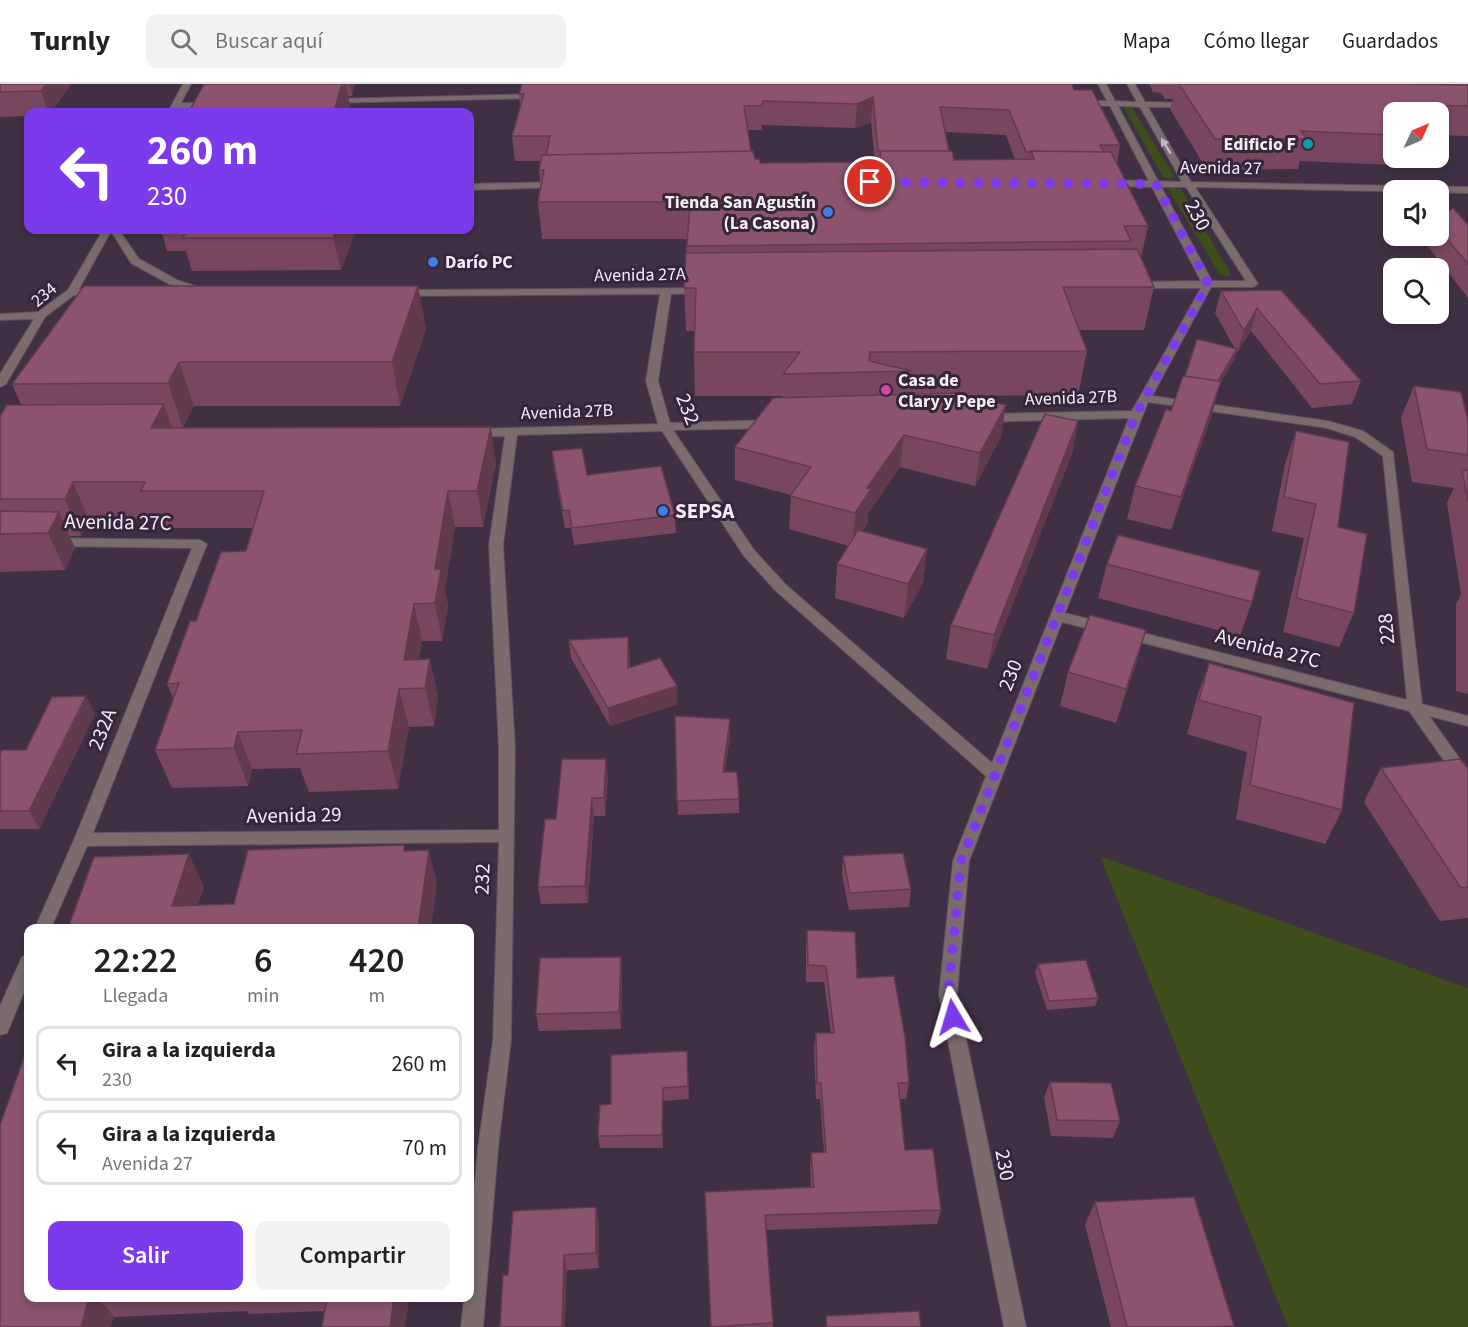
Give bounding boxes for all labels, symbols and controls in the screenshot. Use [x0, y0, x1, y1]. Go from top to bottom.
search box [146, 14, 566, 68]
text: Turnly [30, 21, 110, 61]
icon: search [167, 25, 200, 58]
text: Buscar aquí [215, 25, 323, 57]
text: Mapa [1123, 26, 1171, 56]
text: Cómo llegar [1204, 26, 1309, 56]
text: Guardados [1342, 26, 1438, 56]
north arrow [1383, 102, 1449, 168]
map controls [1383, 102, 1449, 324]
text: 260 m [147, 121, 258, 181]
icon: left [48, 132, 126, 210]
place label: Edificio F [1224, 132, 1296, 157]
marker: Edificio F [1301, 137, 1315, 151]
one-way arrow [1160, 138, 1171, 154]
street label: Avenida 27 [1180, 155, 1262, 181]
pin [844, 156, 895, 207]
icon: arrive [853, 165, 886, 198]
text: 230 [147, 177, 187, 216]
button: sound [1383, 180, 1449, 246]
place label: Tienda San Agustín (La Casona) [665, 190, 816, 236]
street label: 230 [1177, 194, 1219, 236]
marker: Tienda San Agustín (La Casona) [821, 205, 835, 219]
place label: Darío PC [445, 250, 513, 275]
marker: Darío PC [426, 255, 440, 269]
button: search [1383, 258, 1449, 324]
street label: Avenida 27A [594, 262, 686, 288]
street label: 234 [26, 277, 62, 313]
place label: Casa de Clary y Pepe [898, 368, 996, 414]
marker: Casa de Clary y Pepe [879, 383, 893, 397]
street label: Avenida 27B [1024, 384, 1118, 412]
street label: 232 [668, 389, 708, 429]
street label: Avenida 27B [520, 398, 614, 426]
place label: SEPSA [675, 496, 735, 526]
marker: SEPSA [656, 504, 670, 518]
street label: Avenida 27C [64, 506, 172, 538]
street label: 228 [1369, 612, 1403, 646]
street label: Avenida 27C [1212, 620, 1324, 676]
street label: 230 [990, 655, 1030, 695]
street label: 232A [80, 703, 124, 754]
street label: Avenida 29 [246, 799, 342, 831]
street label: 232 [466, 863, 498, 895]
text: 22:22 [94, 935, 177, 986]
text: 6 [254, 935, 272, 986]
text: 420 [349, 935, 404, 986]
text: Llegada [103, 982, 168, 1010]
text: min [247, 982, 279, 1010]
text: m [368, 982, 385, 1010]
position arrow [921, 985, 985, 1049]
text: Gira a la izquierda [102, 1034, 276, 1066]
icon: left [51, 1047, 84, 1080]
text: 260 m [392, 1048, 447, 1080]
text: 230 [102, 1066, 132, 1094]
text: Gira a la izquierda [102, 1118, 276, 1150]
icon: left [51, 1131, 84, 1164]
text: 70 m [402, 1132, 447, 1164]
street label: 230 [987, 1147, 1023, 1183]
text: Avenida 27 [102, 1150, 193, 1178]
button: Salir [48, 1221, 243, 1290]
button: Compartir [255, 1221, 450, 1290]

